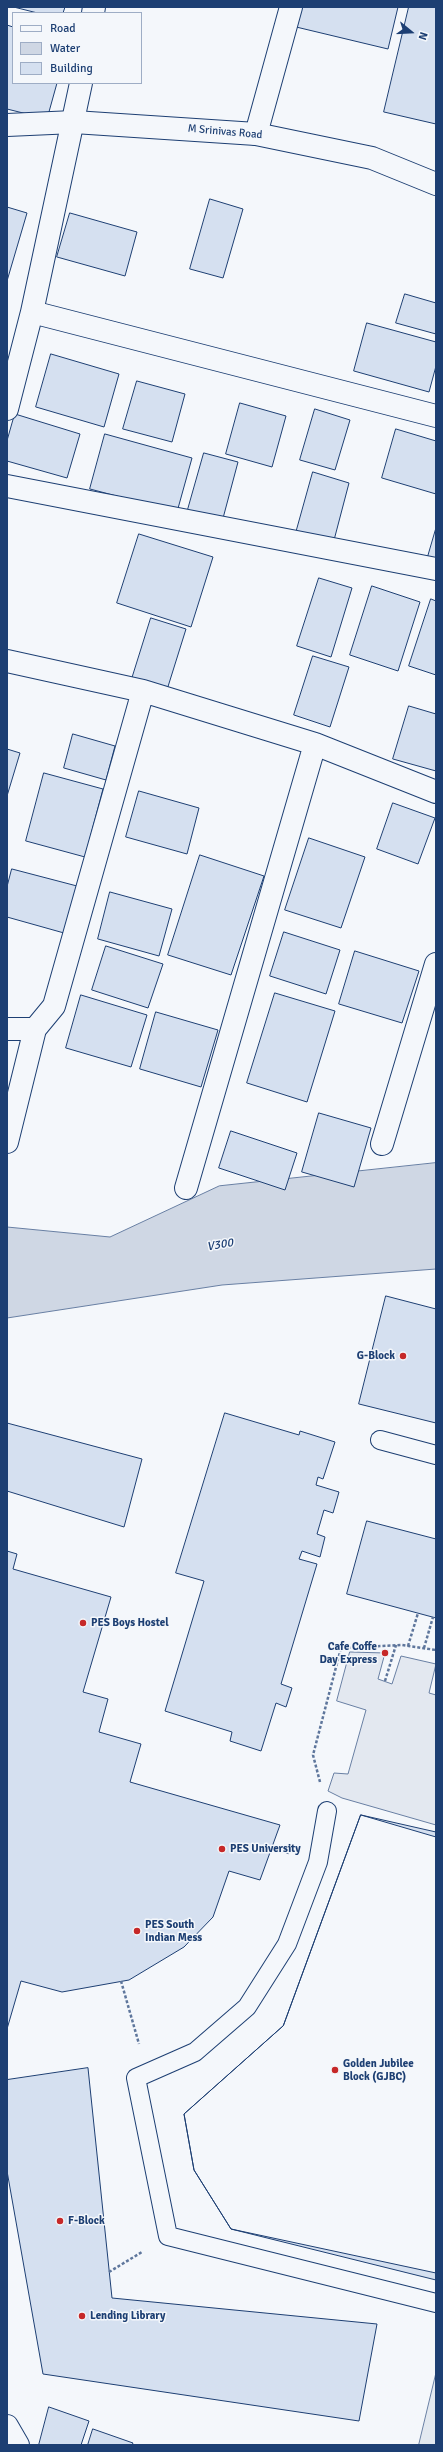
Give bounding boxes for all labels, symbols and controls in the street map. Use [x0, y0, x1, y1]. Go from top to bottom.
legend [12, 12, 142, 84]
north arrow [391, 12, 431, 52]
text: Road [50, 21, 76, 36]
text: N [416, 30, 430, 42]
text: Water [50, 41, 80, 56]
text: Building [50, 61, 93, 76]
street label: M Srinivas Road [187, 122, 263, 142]
water label: V300 [206, 1236, 234, 1254]
place label: G-Block [357, 1349, 395, 1363]
marker: G-Block [398, 1351, 408, 1361]
place label: PES Boys Hostel [91, 1616, 169, 1630]
marker: PES Boys Hostel [78, 1618, 88, 1628]
place label: Cafe Coffe Day Express [319, 1640, 377, 1666]
marker: Cafe Coffe Day Express [380, 1648, 390, 1658]
place label: PES University [230, 1842, 301, 1856]
marker: PES University [217, 1844, 227, 1854]
place label: PES South Indian Mess [145, 1918, 202, 1944]
marker: PES South Indian Mess [132, 1926, 142, 1936]
place label: Golden Jubilee Block (GJBC) [343, 2057, 414, 2083]
marker: Golden Jubilee Block (GJBC) [330, 2065, 340, 2075]
place label: F-Block [68, 2214, 105, 2228]
marker: F-Block [55, 2216, 65, 2226]
place label: Lending Library [90, 2309, 166, 2323]
marker: Lending Library [77, 2311, 87, 2321]

